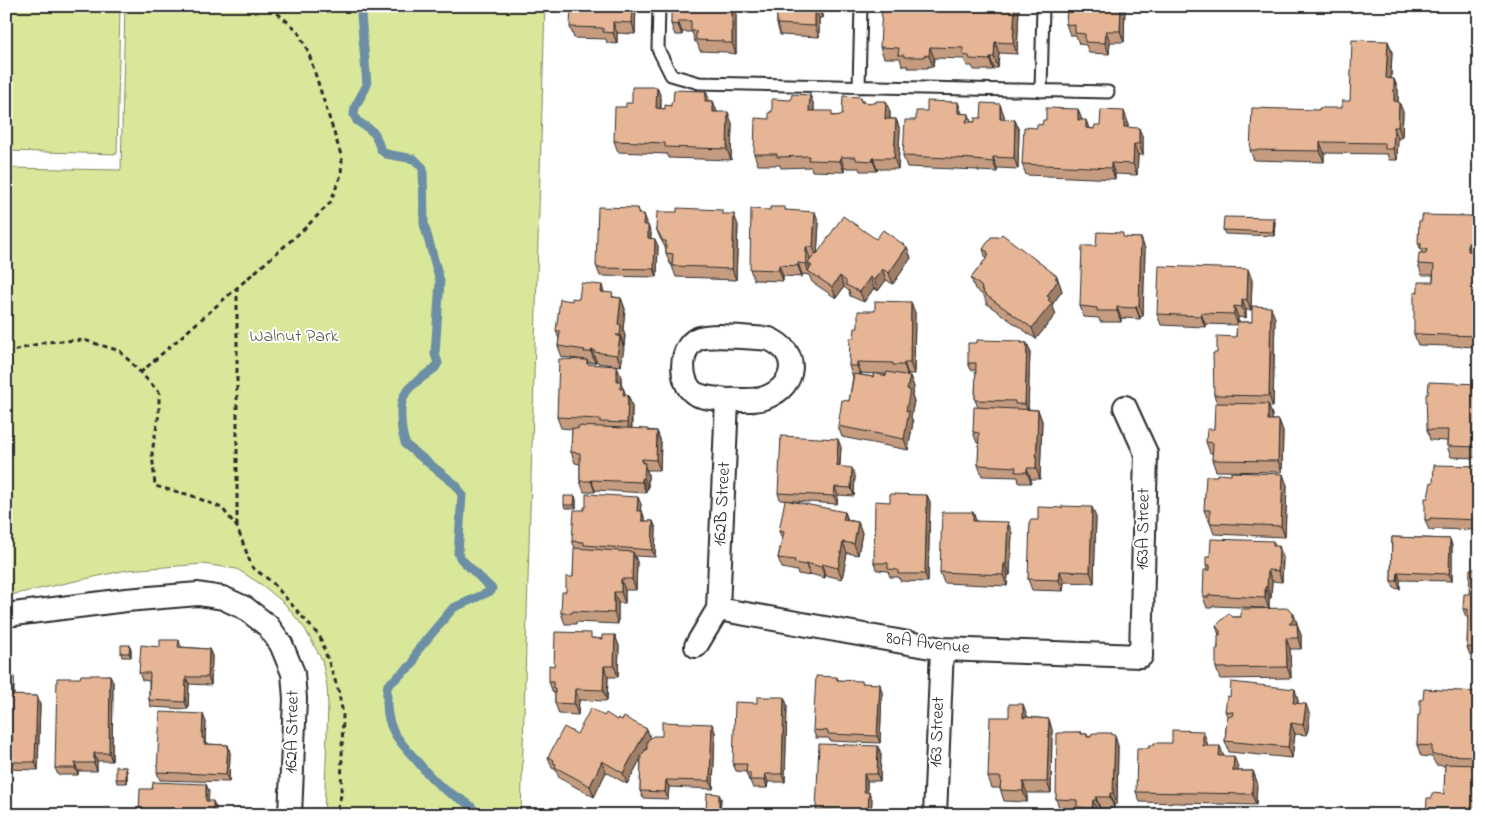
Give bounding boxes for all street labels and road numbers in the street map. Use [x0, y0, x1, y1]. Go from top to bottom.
street label: 162B Street [708, 461, 738, 547]
street label: 163A Street [1130, 488, 1158, 570]
street label: 80A Avenue [885, 626, 972, 662]
street label: 162A Street [279, 690, 307, 774]
street label: 163 Street [924, 696, 952, 768]

